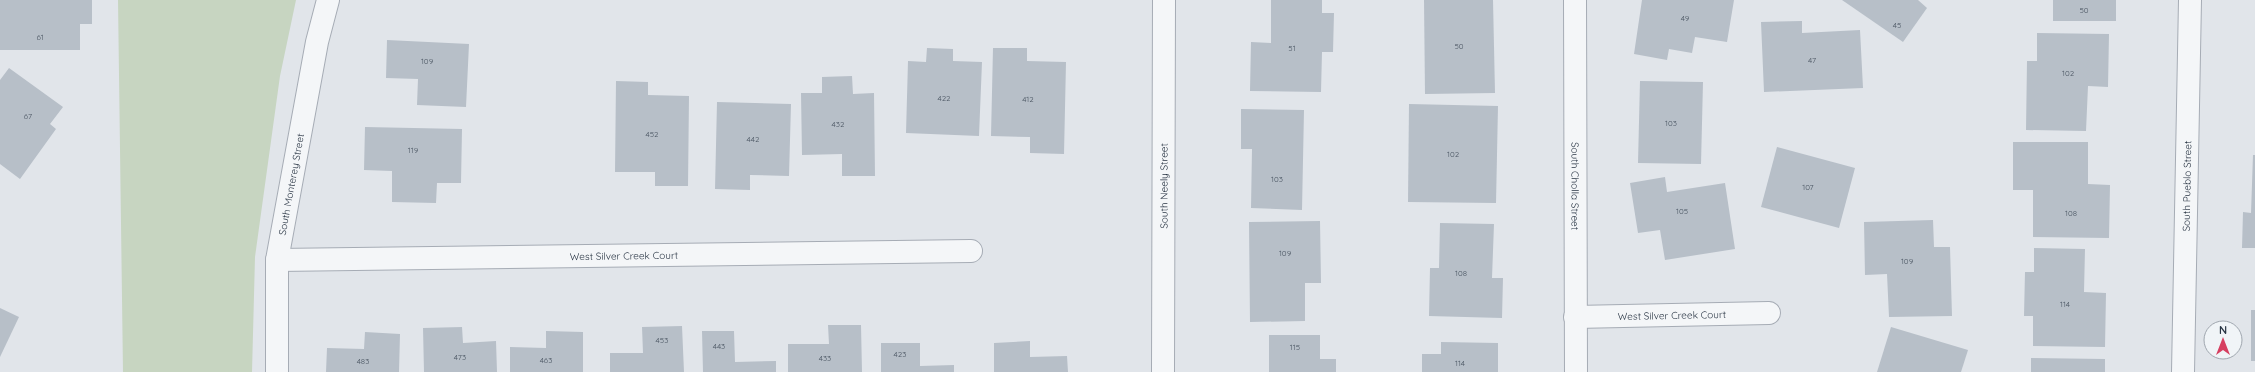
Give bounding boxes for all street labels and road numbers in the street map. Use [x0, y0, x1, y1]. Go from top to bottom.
street label: South Monterey Street [276, 132, 307, 236]
street label: South Pueblo Street [2180, 140, 2194, 232]
street label: South Cholla Street [1568, 142, 1582, 231]
street label: South Neely Street [1157, 143, 1171, 229]
street label: West Silver Creek Court [570, 249, 679, 263]
street label: West Silver Creek Court [1618, 308, 1727, 323]

